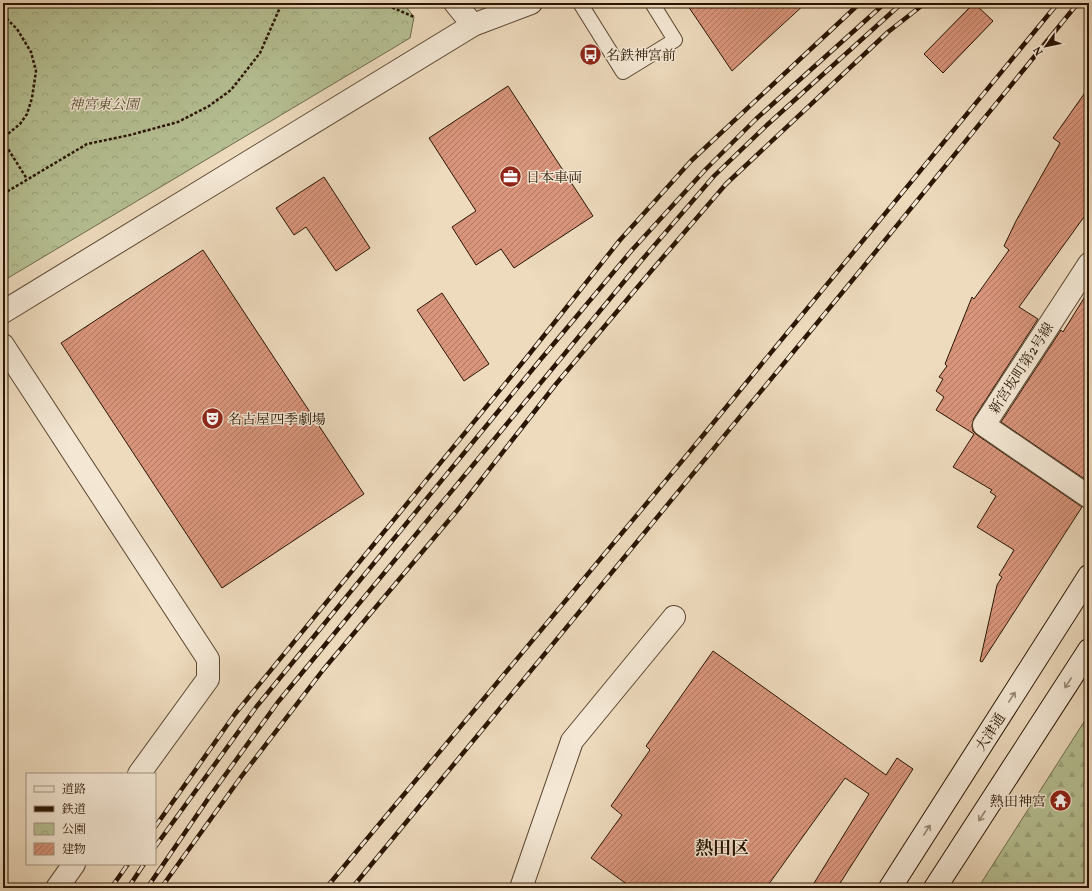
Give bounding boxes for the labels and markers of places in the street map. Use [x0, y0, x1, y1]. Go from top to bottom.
bus stop icon: 名鉄神宮前 [578, 42, 604, 68]
place label: 名鉄神宮前 [606, 47, 676, 66]
office icon: 日本車両 [498, 164, 524, 190]
place label: 日本車両 [526, 169, 582, 188]
theatre icon: 名古屋四季劇場 [199, 406, 225, 432]
place label: 名古屋四季劇場 [228, 411, 326, 430]
temple icon: 熱田神宮 [1048, 788, 1074, 814]
place label: 熱田神宮 [990, 793, 1046, 812]

